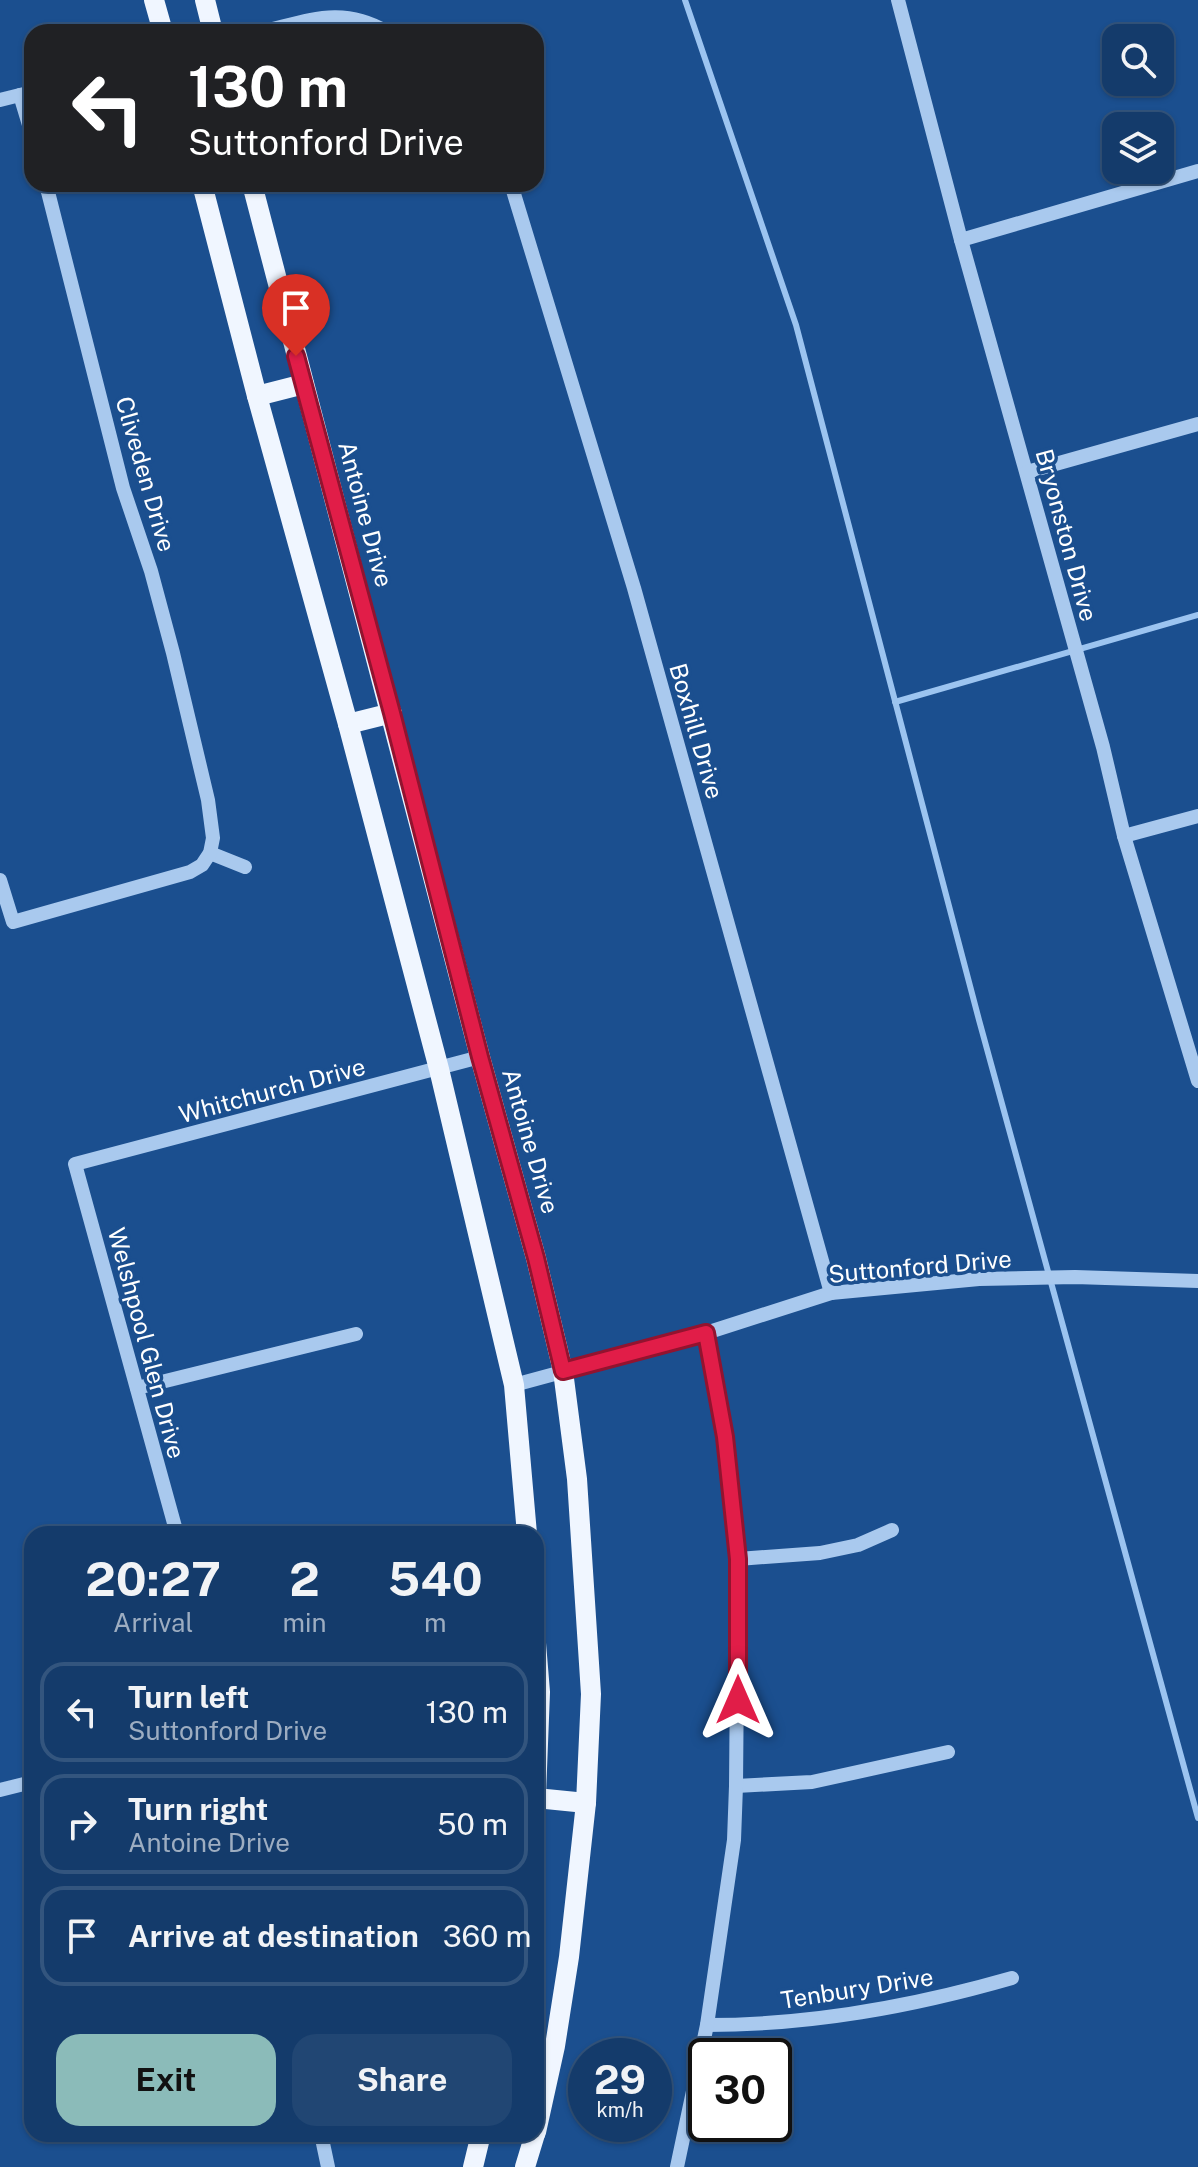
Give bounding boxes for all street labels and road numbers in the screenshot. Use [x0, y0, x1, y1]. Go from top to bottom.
street label: Cliveden Drive [110, 393, 182, 555]
street label: Antoine Drive [333, 438, 399, 590]
street label: Bryonston Drive [1031, 446, 1103, 624]
street label: Boxhill Drive [664, 660, 730, 802]
street label: Whitchurch Drive [176, 1052, 368, 1128]
street label: Antoine Drive [497, 1065, 565, 1217]
street label: Welshpool Glen Drive [103, 1225, 191, 1461]
street label: Suttonford Drive [827, 1244, 1013, 1288]
street label: Tenbury Drive [779, 1962, 935, 2014]

